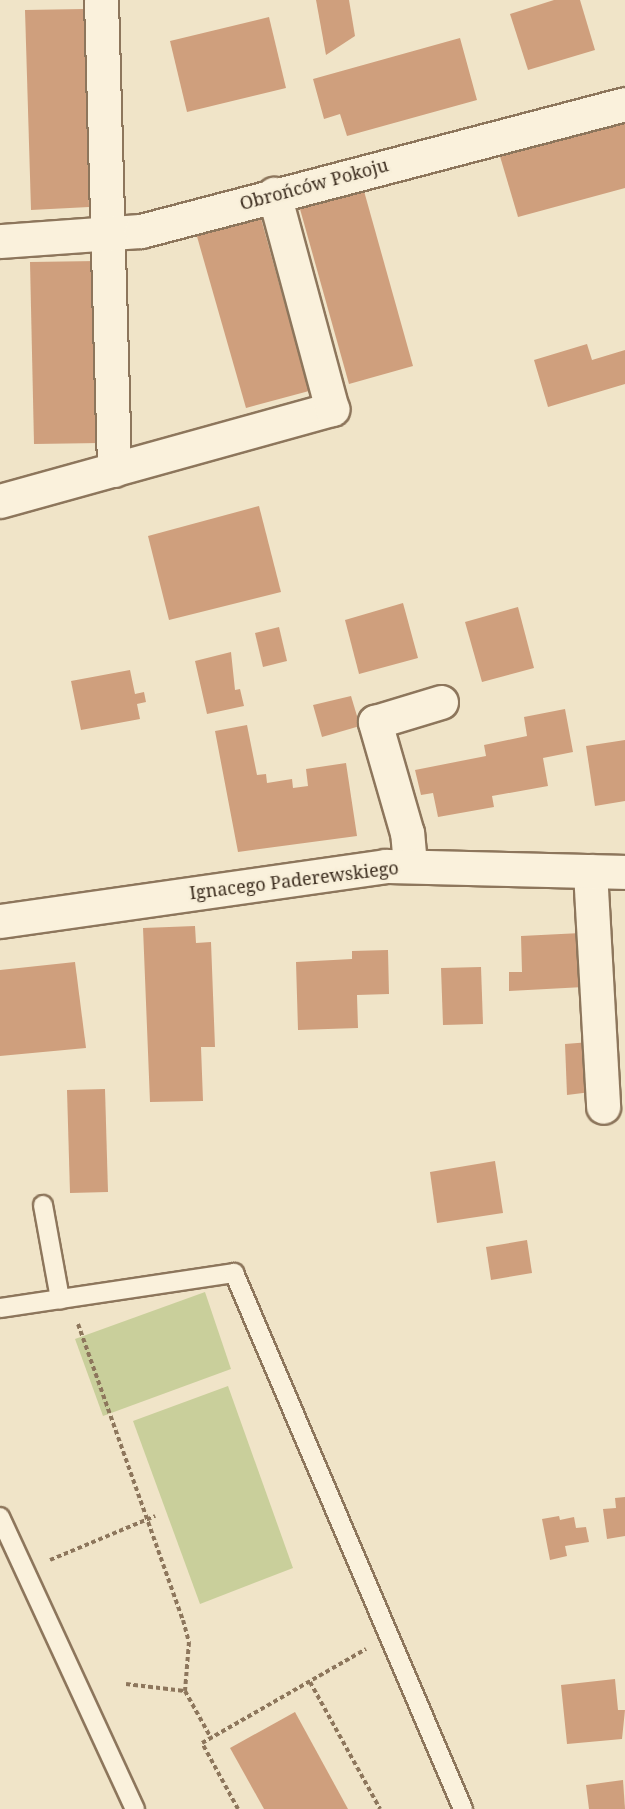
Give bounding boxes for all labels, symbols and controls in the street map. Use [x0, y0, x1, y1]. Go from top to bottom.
street label: Obrońców Pokoju [237, 154, 391, 214]
street label: Ignacego Paderewskiego [188, 856, 400, 904]

